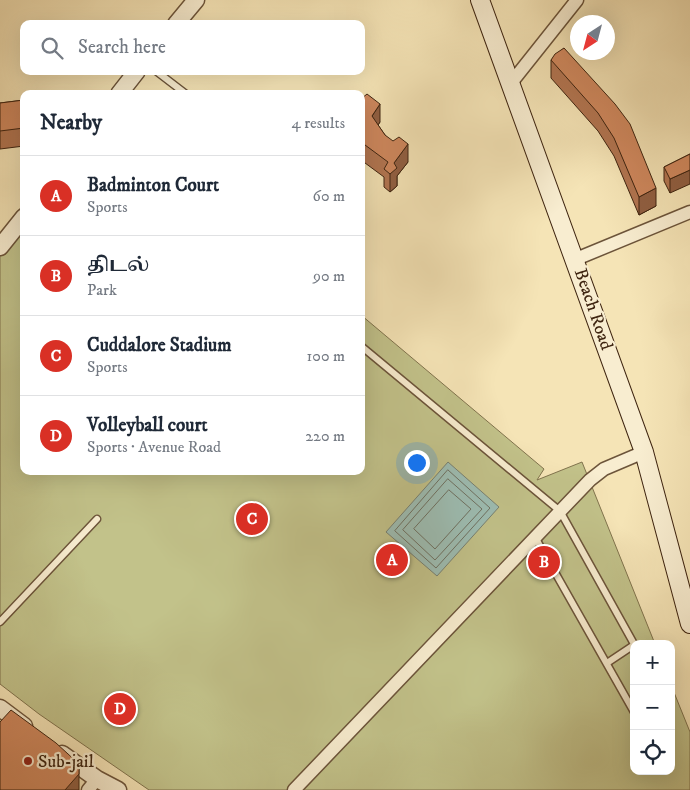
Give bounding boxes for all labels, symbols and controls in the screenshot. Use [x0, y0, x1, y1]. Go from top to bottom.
north arrow [570, 15, 615, 60]
search box [20, 20, 365, 75]
icon: search [38, 34, 66, 62]
text: Search here [78, 36, 166, 59]
text: Nearby [40, 110, 102, 136]
text: 4 results [292, 113, 345, 133]
text: Badminton Court [87, 174, 219, 197]
text: A [51, 186, 61, 206]
text: 60 m [313, 186, 345, 206]
text: Sports [87, 197, 128, 217]
text: திடல் [87, 254, 149, 277]
text: B [51, 266, 61, 286]
text: 90 m [313, 266, 345, 286]
street label: Beach Road [569, 266, 617, 353]
text: Park [87, 280, 117, 300]
text: Cuddalore Stadium [87, 334, 232, 357]
text: C [51, 346, 61, 366]
text: 100 m [307, 346, 345, 366]
text: Sports [87, 357, 128, 377]
text: Volleyball court [87, 414, 208, 437]
text: D [50, 426, 62, 446]
text: 220 m [305, 426, 345, 446]
text: Sports · Avenue Road [87, 437, 221, 457]
your location [404, 450, 430, 476]
pin: C [236, 500, 268, 538]
pin: A [376, 541, 408, 579]
pin: B [528, 543, 560, 581]
map controls [630, 640, 675, 775]
button: + [630, 640, 675, 685]
button: − [630, 685, 675, 730]
pin: D [104, 690, 136, 728]
button: locate [630, 730, 675, 775]
place label: Sub-jail [38, 751, 94, 773]
marker: Sub-jail [22, 755, 34, 767]

